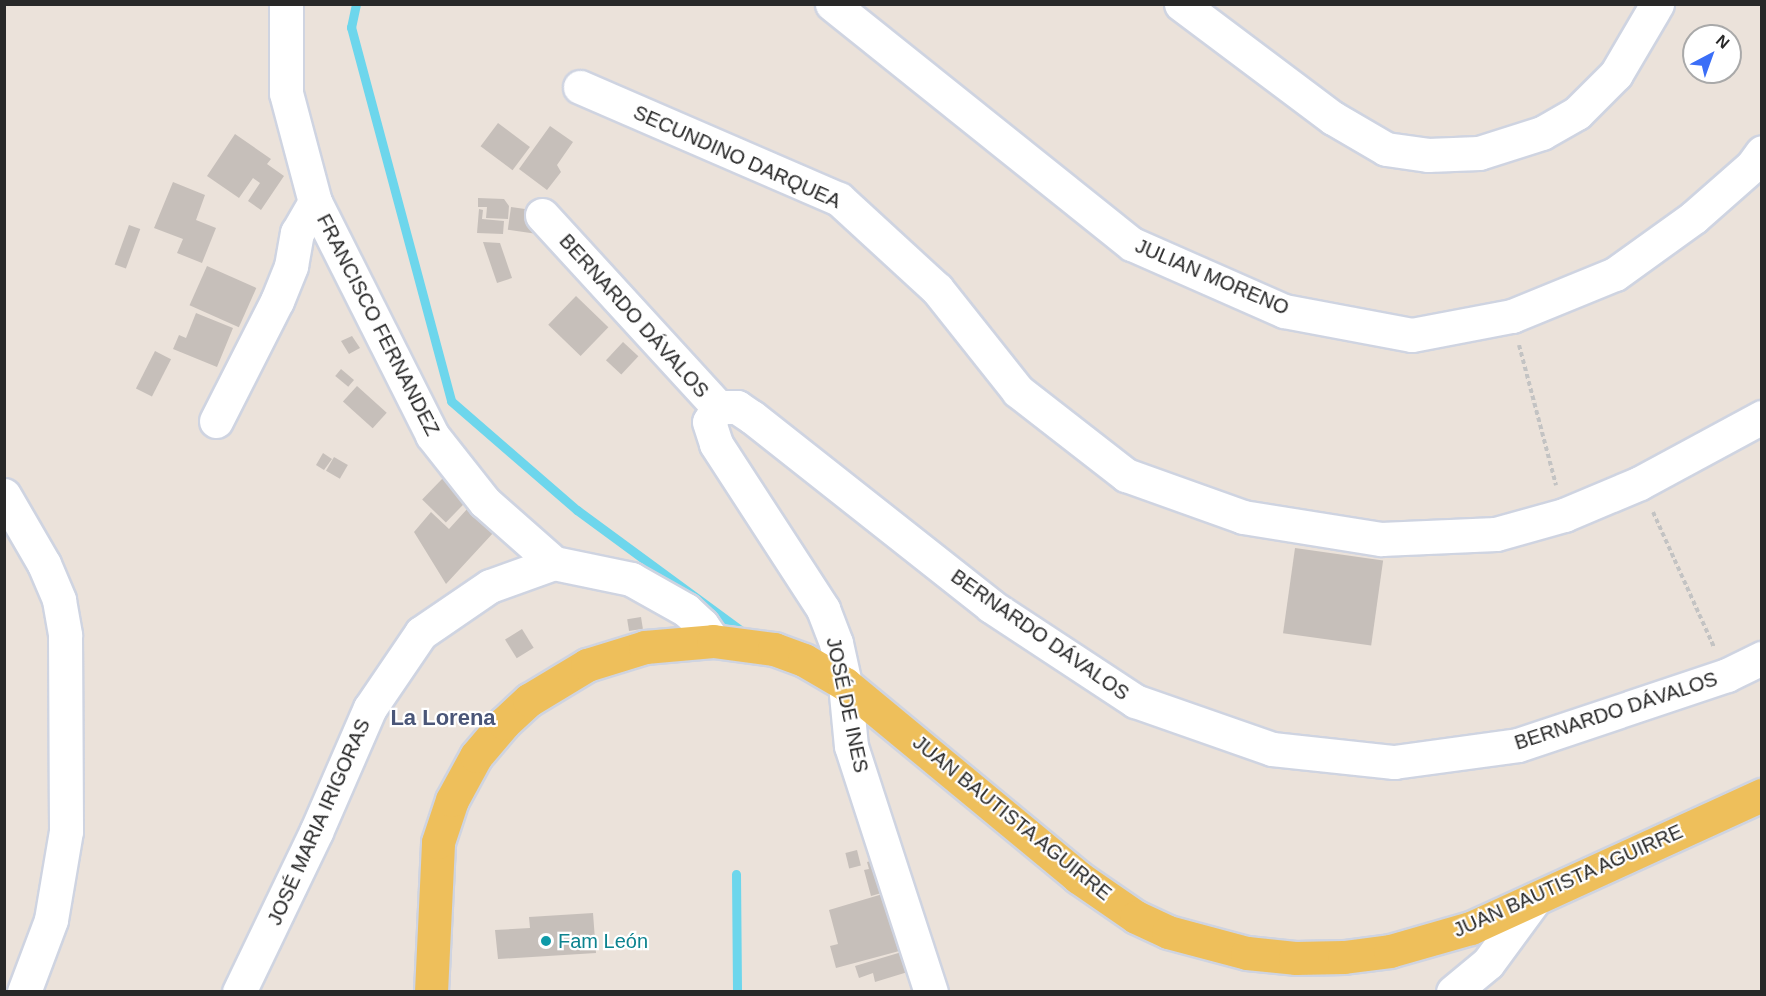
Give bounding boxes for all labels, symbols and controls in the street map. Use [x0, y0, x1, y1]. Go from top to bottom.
north arrow [1682, 24, 1742, 84]
text: N [1713, 31, 1733, 52]
street label: SECUNDINO DARQUEA [630, 100, 844, 214]
street label: FRANCISCO FERNANDEZ [312, 210, 444, 440]
street label: BERNARDO DÁVALOS [554, 229, 714, 403]
street label: JULIAN MORENO [1132, 234, 1292, 320]
street label: BERNARDO DÁVALOS [946, 564, 1134, 706]
street label: JOSÉ DE INES [821, 635, 873, 775]
street label: BERNARDO DÁVALOS [1512, 667, 1720, 755]
district label: La Lorena [390, 705, 496, 731]
street label: JOSÉ MARIA IRIGORAS [262, 715, 376, 929]
street label: JUAN BAUTISTA AGUIRRE [907, 730, 1117, 906]
street label: JUAN BAUTISTA AGUIRRE [1449, 819, 1687, 943]
place label: Fam León [558, 929, 648, 953]
marker: Fam León [539, 934, 553, 948]

